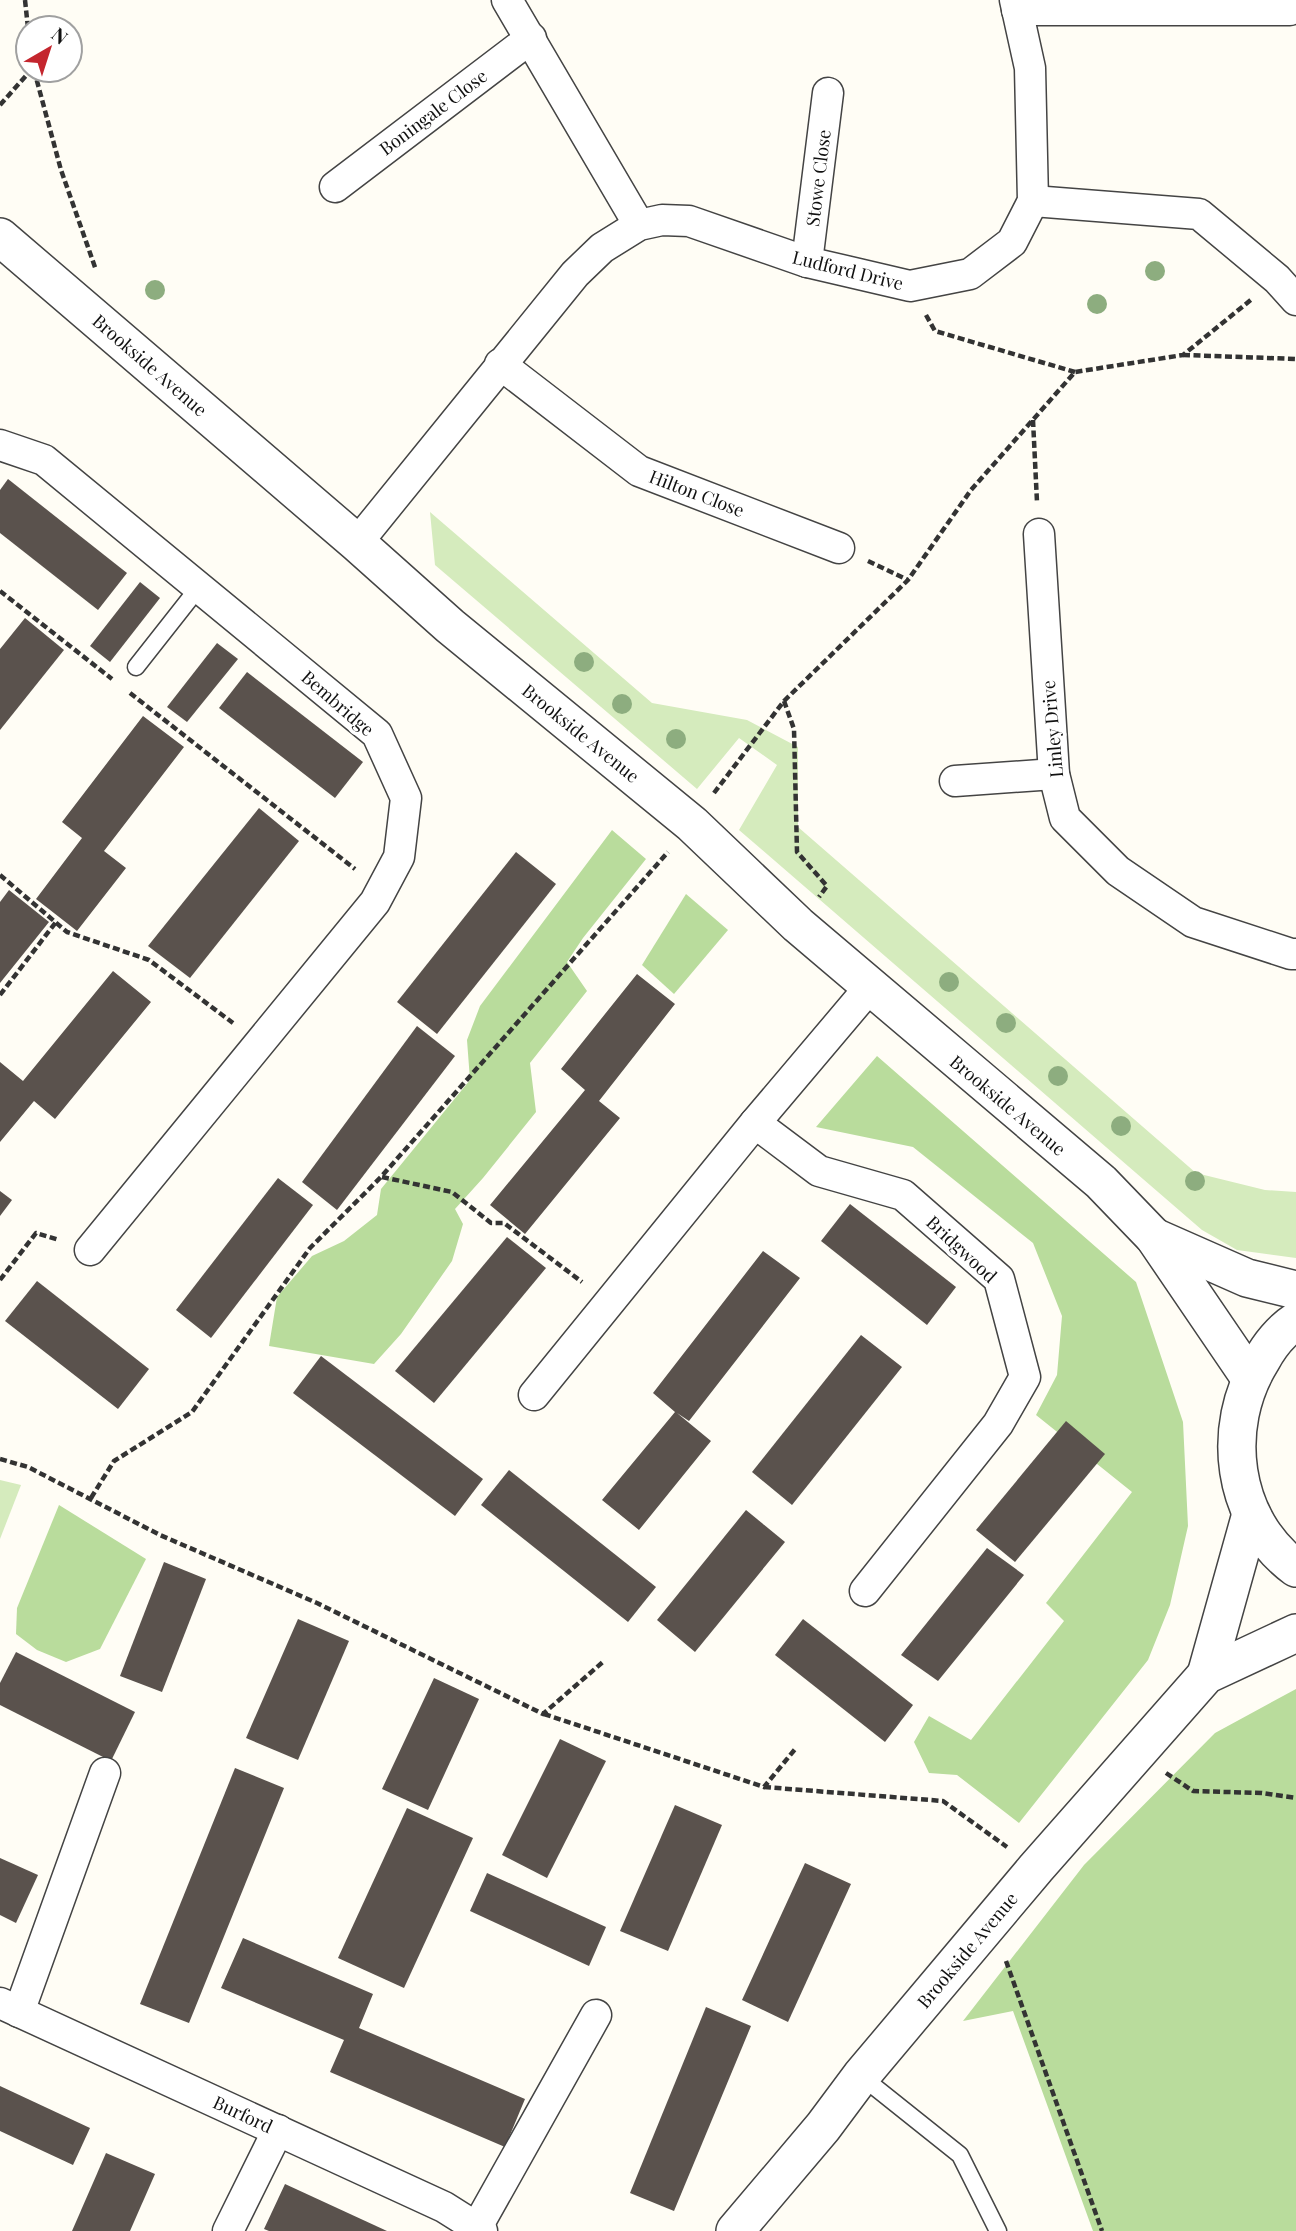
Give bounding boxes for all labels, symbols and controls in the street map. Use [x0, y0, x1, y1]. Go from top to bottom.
north arrow [14, 14, 84, 84]
text: N [47, 21, 74, 50]
street label: Boningale Close [374, 64, 492, 160]
street label: Stowe Close [800, 128, 836, 228]
street label: Ludford Drive [790, 245, 906, 295]
street label: Brookside Avenue [88, 309, 212, 421]
street label: Hilton Close [646, 464, 748, 522]
street label: Bembridge [297, 665, 379, 741]
street label: Brookside Avenue [517, 678, 645, 788]
street label: Linley Drive [1036, 679, 1068, 779]
street label: Brookside Avenue [945, 1049, 1071, 1161]
street label: Bridgwood [922, 1210, 1003, 1288]
street label: Brookside Avenue [911, 1887, 1023, 2013]
street label: Burford [209, 2090, 277, 2138]

